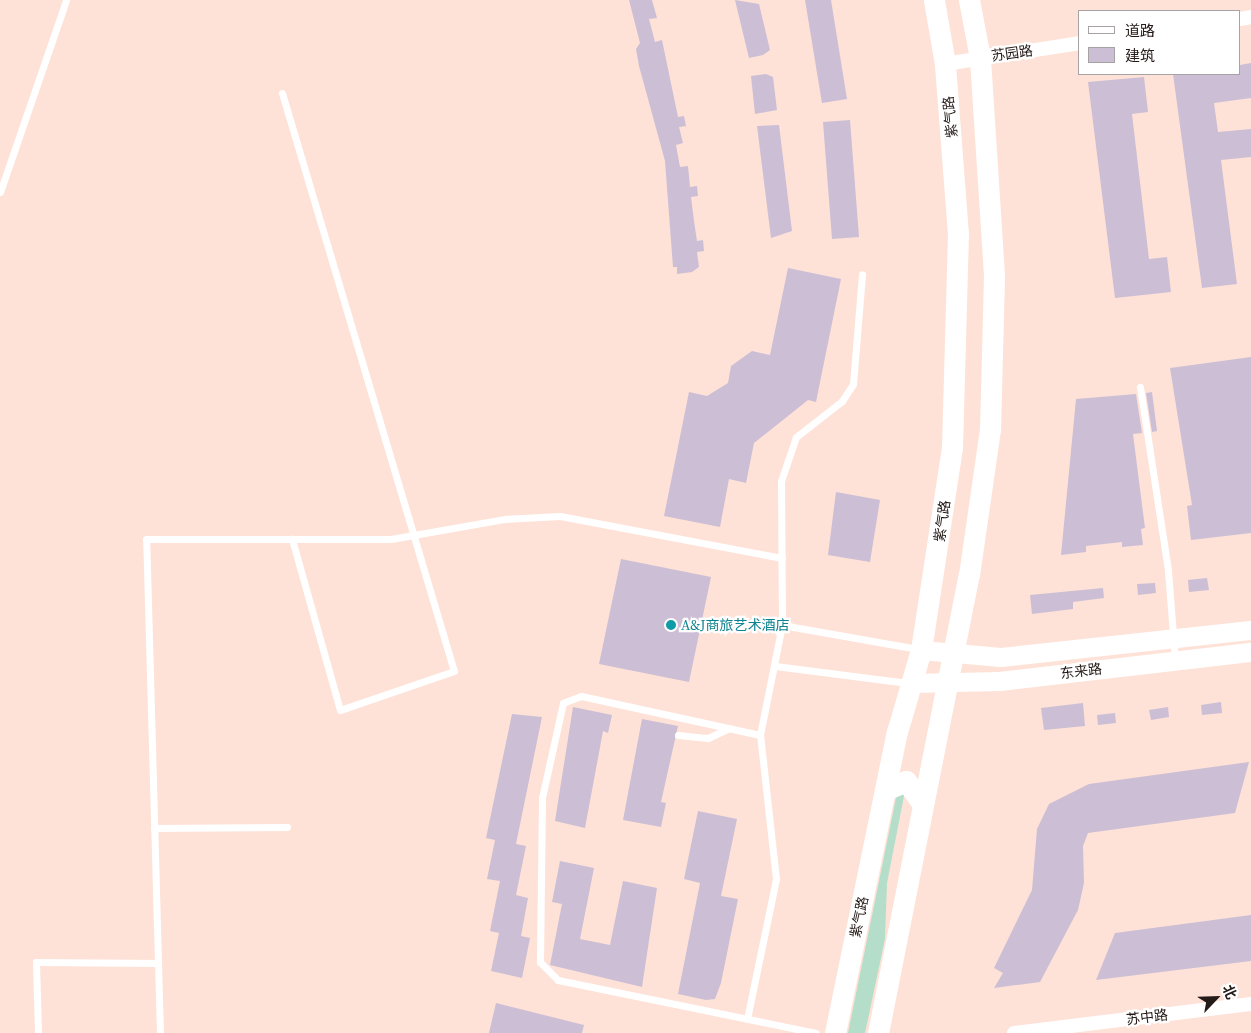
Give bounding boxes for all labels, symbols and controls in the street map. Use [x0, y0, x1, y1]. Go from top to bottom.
legend [1078, 10, 1241, 75]
text: 道路 [1125, 20, 1155, 41]
street label: 苏园路 [990, 42, 1034, 64]
text: 建筑 [1125, 45, 1155, 66]
street label: 紫气路 [939, 95, 961, 139]
street label: 紫气路 [931, 499, 953, 543]
place label: A&J商旅艺术酒店 [681, 617, 789, 633]
marker: A&J商旅艺术酒店 [665, 619, 677, 631]
street label: 东来路 [1059, 660, 1103, 682]
street label: 紫气路 [846, 895, 872, 939]
north arrow [1191, 973, 1241, 1023]
text: 北 [1218, 981, 1242, 1002]
street label: 苏中路 [1125, 1006, 1169, 1028]

